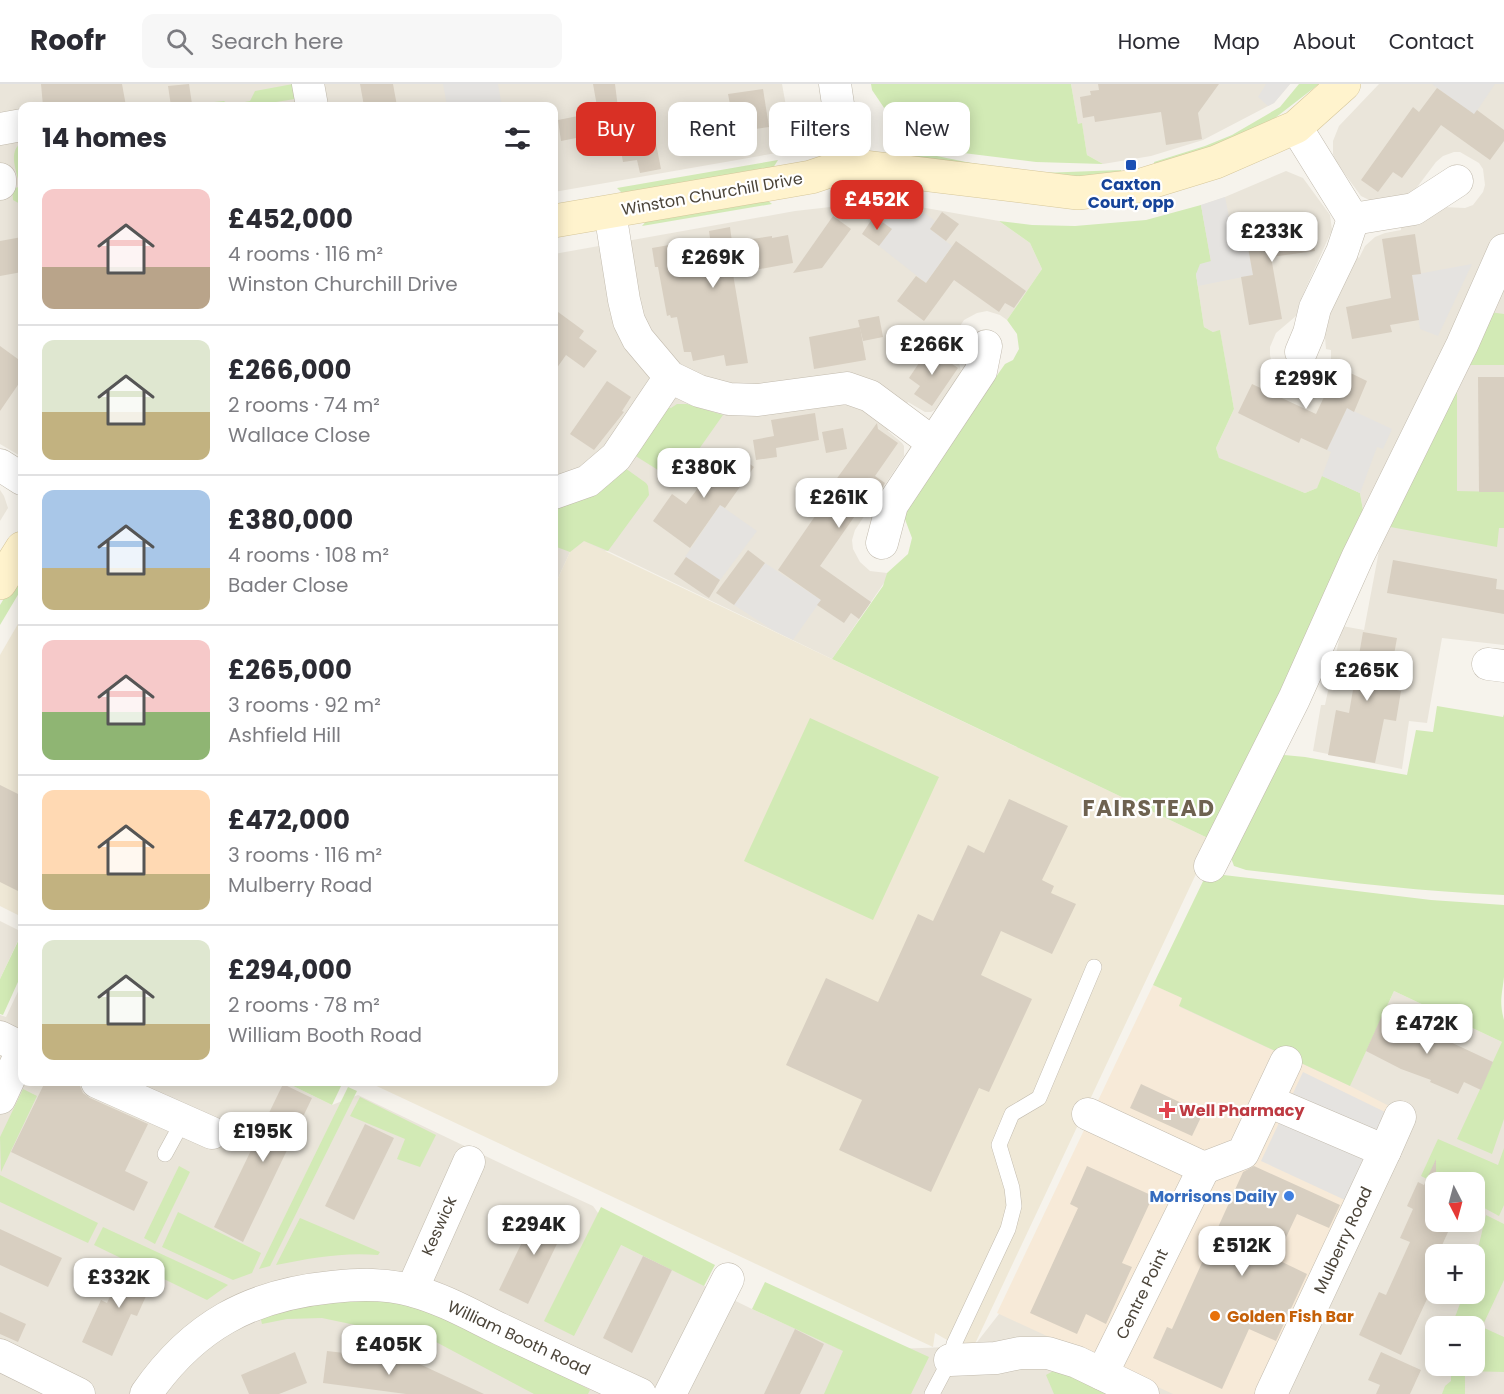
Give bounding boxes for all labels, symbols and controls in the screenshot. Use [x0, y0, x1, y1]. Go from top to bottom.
search box [142, 14, 562, 68]
text: Roofr [30, 21, 106, 60]
icon: search [163, 25, 196, 58]
text: Search here [211, 26, 344, 57]
text: Home [1118, 27, 1180, 56]
text: Map [1213, 27, 1260, 56]
text: About [1293, 27, 1356, 56]
text: Contact [1389, 27, 1474, 56]
chip: Buy [576, 102, 656, 156]
chip: Rent [668, 102, 757, 156]
chip: Filters [769, 102, 871, 156]
chip: New [883, 102, 970, 156]
text: 14 homes [42, 120, 167, 156]
icon: filters [501, 122, 534, 155]
marker: Caxton Court, opp [1124, 158, 1138, 172]
street label: Winston Churchill Drive [620, 167, 805, 221]
place label: Caxton Court, opp [1088, 173, 1174, 214]
pin: £452K [835, 180, 919, 231]
text: £452K [844, 185, 910, 213]
text: £452,000 [228, 201, 353, 237]
pin: £233K [1230, 212, 1314, 263]
icon: home [90, 213, 162, 285]
text: £233K [1241, 217, 1303, 245]
pin: £269K [671, 238, 755, 289]
text: 4 rooms · 116 m² [228, 240, 383, 268]
text: £269K [681, 243, 745, 271]
text: Winston Churchill Drive [228, 270, 458, 298]
pin: £266K [890, 325, 974, 376]
text: £266K [900, 330, 964, 358]
text: £266,000 [228, 352, 352, 388]
pin: £299K [1264, 359, 1348, 410]
icon: home [90, 364, 162, 436]
text: £299K [1274, 364, 1338, 392]
text: 2 rooms · 74 m² [228, 391, 380, 419]
text: Wallace Close [228, 421, 370, 449]
pin: £380K [662, 448, 746, 499]
text: £380K [671, 453, 737, 481]
pin: £261K [797, 478, 881, 529]
text: £261K [810, 483, 868, 511]
text: £380,000 [228, 502, 353, 538]
icon: home [90, 514, 162, 586]
text: 4 rooms · 108 m² [228, 541, 389, 569]
text: Bader Close [228, 571, 349, 599]
pin: £265K [1325, 651, 1409, 702]
text: £265,000 [228, 652, 352, 688]
text: £265K [1335, 656, 1399, 684]
icon: home [90, 664, 162, 736]
text: 3 rooms · 92 m² [228, 691, 381, 719]
text: Ashfield Hill [228, 721, 341, 749]
district label: FAIRSTEAD [1082, 793, 1216, 824]
text: £472,000 [228, 802, 350, 838]
icon: home [90, 814, 162, 886]
text: 3 rooms · 116 m² [228, 841, 382, 869]
text: Mulberry Road [228, 871, 372, 899]
text: £294,000 [228, 952, 352, 988]
icon: home [90, 964, 162, 1036]
text: 2 rooms · 78 m² [228, 991, 380, 1019]
pin: £472K [1385, 1004, 1469, 1055]
text: £472K [1396, 1009, 1458, 1037]
text: William Booth Road [228, 1021, 422, 1049]
place label: Well Pharmacy [1179, 1099, 1305, 1122]
marker: Well Pharmacy [1160, 1103, 1174, 1117]
pin: £195K [221, 1112, 305, 1163]
text: £195K [233, 1117, 293, 1145]
north arrow [1425, 1172, 1485, 1232]
map controls [1425, 1172, 1485, 1376]
street label: Mulberry Road [1308, 1183, 1378, 1297]
place label: Morrisons Daily [1149, 1185, 1278, 1208]
marker: Morrisons Daily [1282, 1189, 1296, 1203]
street label: Keswick [416, 1192, 463, 1259]
pin: £294K [492, 1205, 576, 1256]
text: £294K [502, 1210, 566, 1238]
pin: £512K [1200, 1226, 1284, 1277]
text: £512K [1212, 1231, 1272, 1259]
button: + [1425, 1244, 1485, 1304]
street label: Centre Point [1110, 1245, 1174, 1343]
pin: £332K [77, 1258, 161, 1309]
text: £332K [88, 1263, 150, 1291]
street label: William Booth Road [444, 1295, 594, 1381]
place label: Golden Fish Bar [1227, 1305, 1354, 1328]
marker: Golden Fish Bar [1208, 1309, 1222, 1323]
button: − [1425, 1316, 1485, 1376]
pin: £405K [347, 1325, 431, 1376]
text: £405K [356, 1330, 422, 1358]

